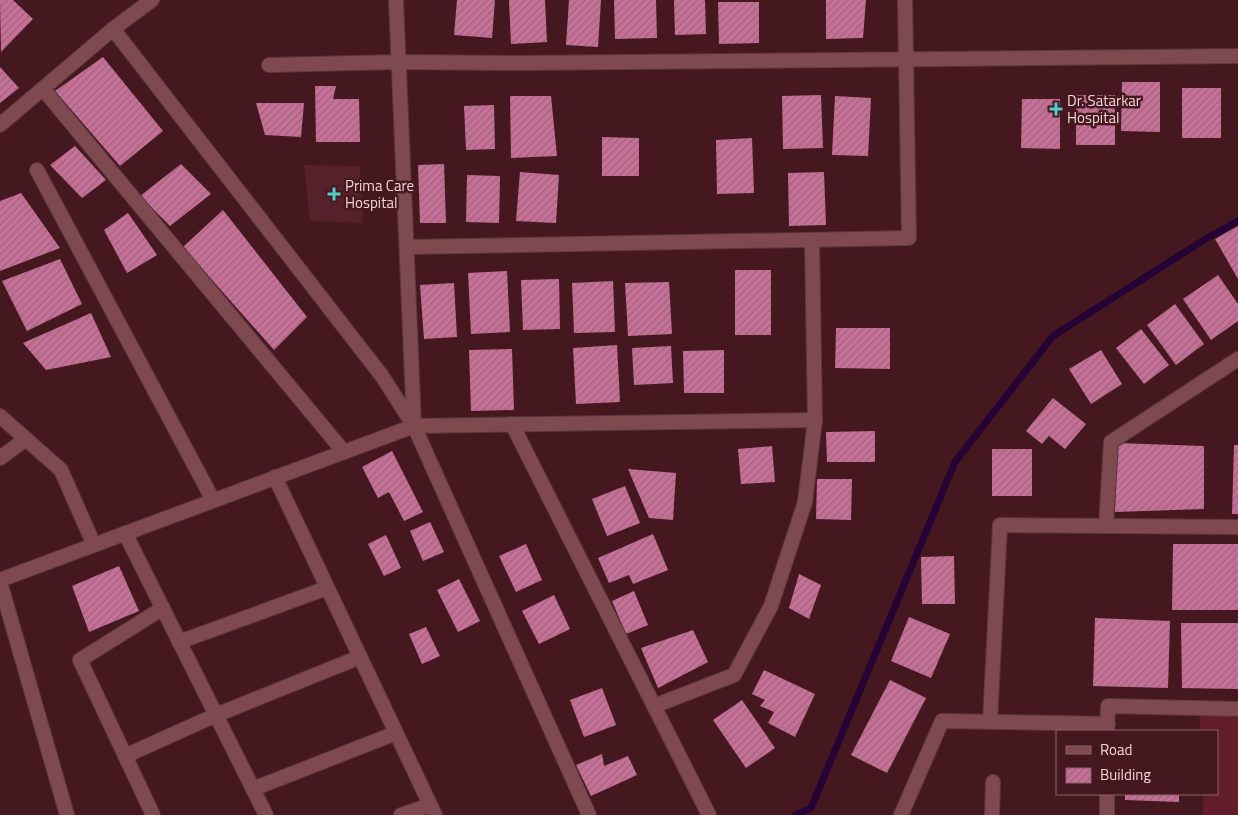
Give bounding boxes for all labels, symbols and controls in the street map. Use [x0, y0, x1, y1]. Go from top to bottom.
place label: Dr. Satarkar Hospital [1067, 89, 1141, 129]
marker: Dr. Satarkar Hospital [1049, 102, 1063, 116]
place label: Prima Care Hospital [345, 174, 414, 214]
marker: Prima Care Hospital [327, 187, 341, 201]
legend [1056, 730, 1218, 795]
text: Road [1100, 738, 1132, 761]
text: Building [1100, 763, 1151, 786]

